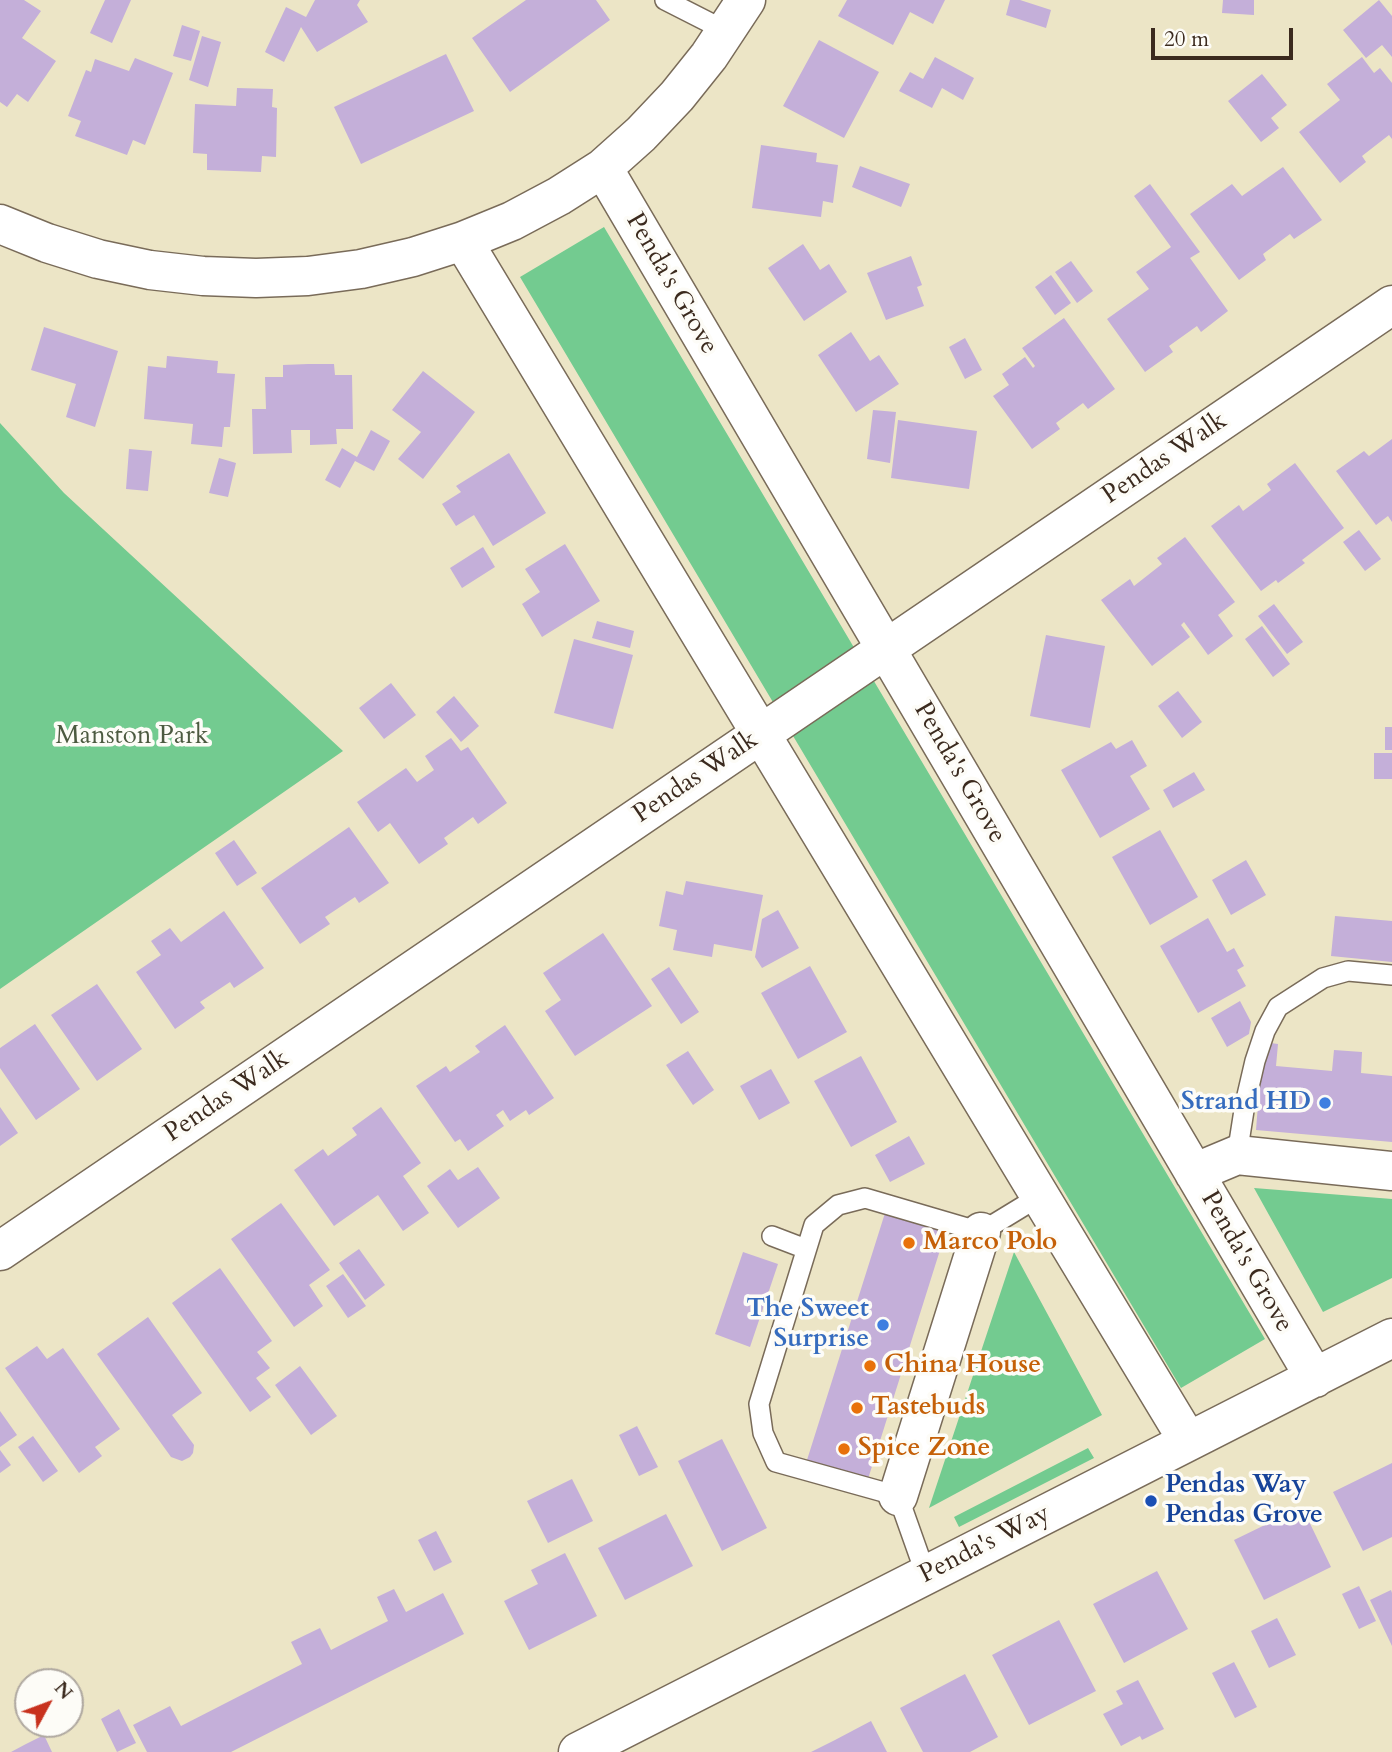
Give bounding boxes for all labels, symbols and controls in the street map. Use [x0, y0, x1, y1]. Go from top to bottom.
scale bar [1154, 14, 1296, 58]
text: 20 m [1164, 25, 1209, 54]
street label: Penda's Grove [618, 208, 724, 360]
street label: Pendas Walk [1097, 406, 1233, 512]
street label: Penda's Grove [906, 697, 1012, 849]
park label: Manston Park [55, 721, 209, 753]
street label: Pendas Walk [628, 725, 764, 831]
street label: Pendas Walk [159, 1044, 295, 1150]
place label: Strand HD [1181, 1087, 1311, 1119]
marker: Strand HD [1317, 1095, 1333, 1111]
street label: Penda's Grove [1193, 1186, 1299, 1338]
place label: Marco Polo [923, 1227, 1057, 1259]
marker: Marco Polo [901, 1235, 917, 1251]
place label: The Sweet Surprise [746, 1294, 869, 1356]
marker: The Sweet Surprise [875, 1317, 891, 1333]
place label: China House [884, 1350, 1041, 1382]
marker: China House [862, 1358, 878, 1374]
place label: Tastebuds [871, 1392, 985, 1424]
marker: Tastebuds [849, 1400, 865, 1416]
place label: Spice Zone [858, 1433, 990, 1465]
marker: Spice Zone [836, 1441, 852, 1457]
place label: Pendas Way Pendas Grove [1165, 1470, 1323, 1532]
marker: Pendas Way Pendas Grove [1143, 1493, 1159, 1509]
street label: Penda's Way [915, 1499, 1055, 1591]
north arrow [14, 1668, 84, 1738]
text: N [48, 1676, 79, 1705]

